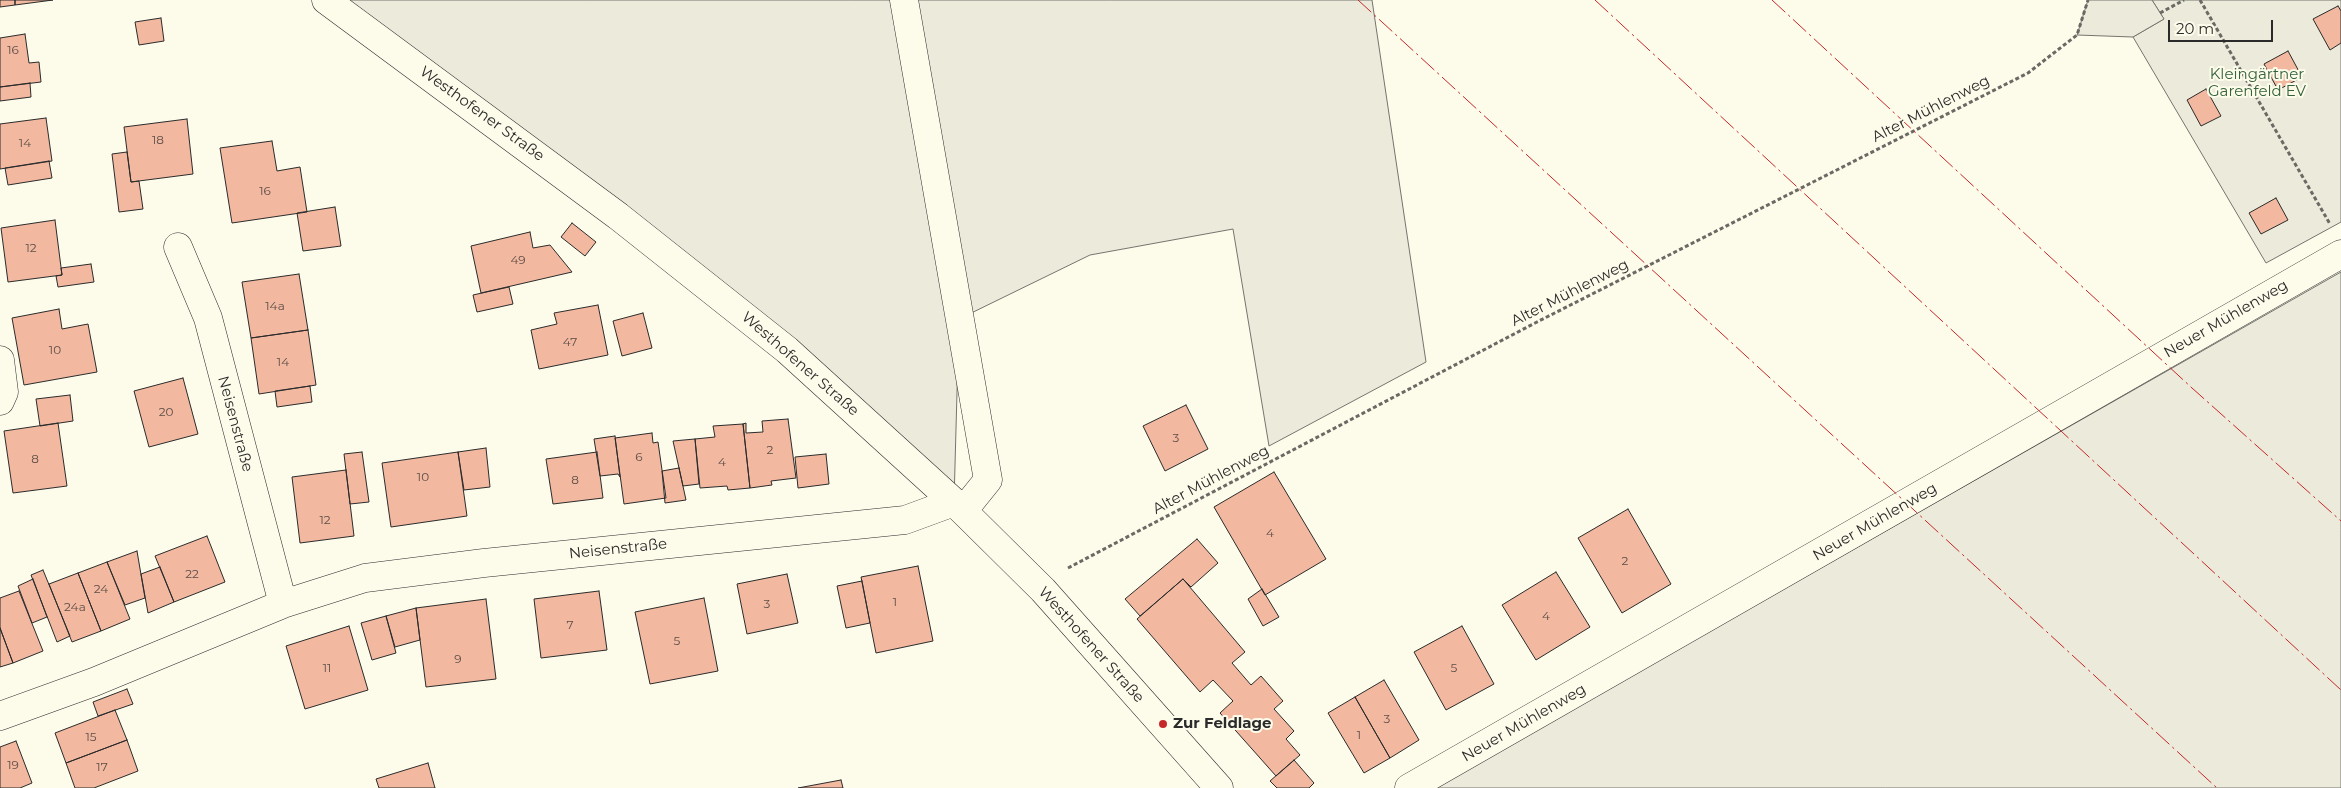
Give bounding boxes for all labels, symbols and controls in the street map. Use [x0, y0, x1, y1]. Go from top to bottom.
scale bar [2171, 10, 2276, 42]
text: 20 m [2176, 19, 2214, 38]
house number: 16 [7, 43, 19, 57]
street label: Westhofener Straße [416, 63, 548, 165]
park label: Kleingärtner Garenfeld EV [2208, 66, 2306, 101]
street label: Alter Mühlenweg [1869, 72, 1993, 146]
house number: 18 [152, 133, 164, 147]
house number: 14 [19, 136, 31, 150]
house number: 16 [259, 184, 271, 198]
house number: 12 [25, 241, 37, 255]
house number: 49 [510, 253, 526, 267]
street label: Alter Mühlenweg [1508, 256, 1632, 330]
street label: Neuer Mühlenweg [2161, 276, 2291, 362]
house number: 14a [265, 299, 285, 313]
street label: Westhofener Straße [738, 308, 862, 420]
house number: 47 [563, 335, 577, 349]
house number: 10 [49, 343, 61, 357]
house number: 14 [277, 355, 289, 369]
street label: Neisenstraße [214, 374, 256, 474]
house number: 20 [159, 405, 173, 419]
house number: 3 [1173, 431, 1179, 445]
street label: Alter Mühlenweg [1150, 442, 1272, 518]
house number: 2 [767, 443, 773, 457]
house number: 6 [635, 450, 643, 464]
house number: 8 [31, 452, 39, 466]
house number: 4 [718, 455, 726, 469]
house number: 10 [417, 470, 429, 484]
house number: 8 [571, 473, 579, 487]
street label: Neuer Mühlenweg [1810, 479, 1940, 565]
house number: 12 [319, 513, 331, 527]
house number: 4 [1266, 526, 1274, 540]
street label: Neisenstraße [568, 535, 668, 563]
house number: 2 [1622, 554, 1628, 568]
house number: 22 [185, 567, 199, 581]
house number: 24 [94, 582, 108, 596]
street label: Westhofener Straße [1034, 583, 1148, 707]
house number: 1 [893, 595, 897, 609]
house number: 3 [764, 597, 770, 611]
house number: 24a [64, 600, 86, 614]
house number: 4 [1542, 609, 1550, 623]
house number: 7 [566, 618, 574, 632]
house number: 5 [674, 634, 680, 648]
house number: 9 [454, 652, 462, 666]
house number: 11 [323, 661, 331, 675]
house number: 5 [1451, 661, 1457, 675]
street label: Neuer Mühlenweg [1459, 680, 1589, 766]
house number: 3 [1384, 712, 1390, 726]
place label: Zur Feldlage [1173, 715, 1272, 733]
marker: Zur Feldlage [1157, 718, 1169, 730]
house number: 1 [1357, 728, 1361, 742]
house number: 15 [85, 730, 97, 744]
house number: 19 [7, 758, 19, 772]
house number: 17 [96, 760, 108, 774]

